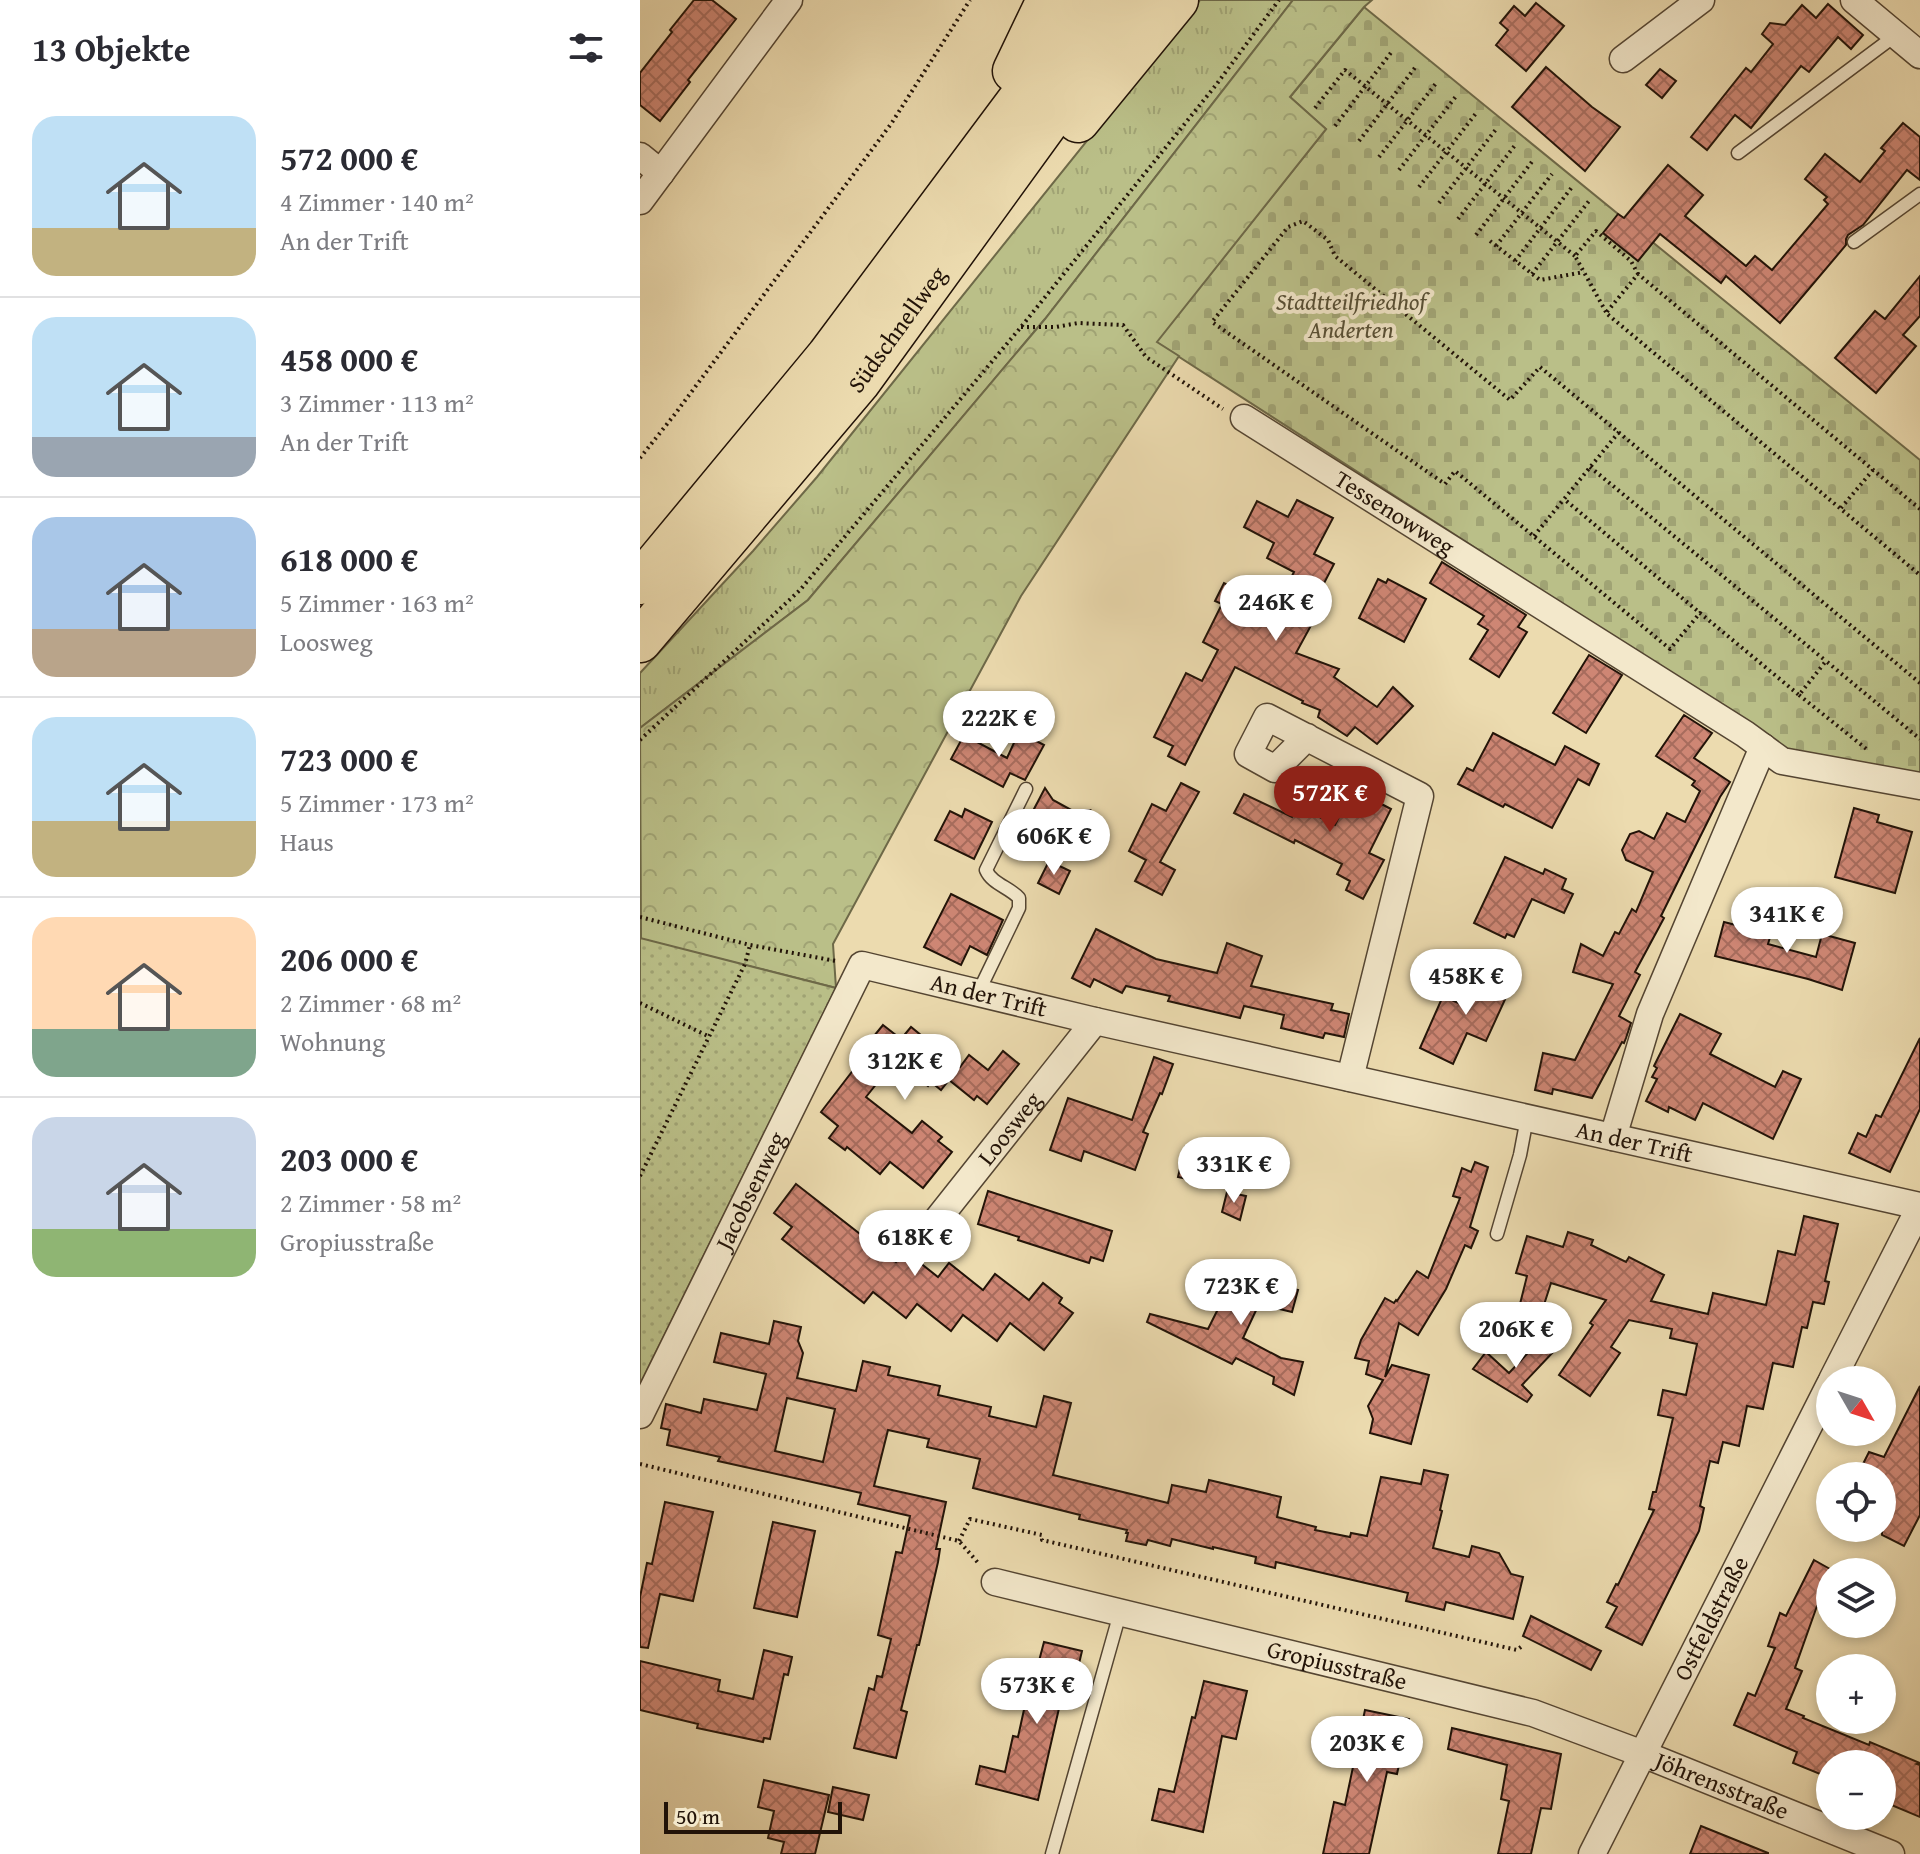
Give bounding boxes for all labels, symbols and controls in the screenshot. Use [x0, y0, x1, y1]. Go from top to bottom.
text: 13 Objekte [32, 24, 190, 73]
icon: filters [564, 26, 608, 70]
text: 572 000 € [280, 133, 418, 182]
icon: home [96, 148, 192, 244]
text: 4 Zimmer · 140 m² [280, 182, 474, 221]
text: An der Trift [280, 221, 409, 260]
street label: Südschnellweg [839, 259, 955, 400]
park label: Stadtteilfriedhof Anderten [1276, 284, 1431, 347]
text: 458 000 € [280, 334, 418, 383]
icon: home [96, 349, 192, 445]
text: 3 Zimmer · 113 m² [280, 383, 474, 422]
text: An der Trift [280, 422, 409, 461]
street label: Tessenowweg [1328, 461, 1462, 564]
text: 618 000 € [280, 534, 418, 583]
icon: home [96, 549, 192, 645]
pin: 246K € [1211, 575, 1341, 643]
text: 246K € [1238, 581, 1314, 620]
text: 5 Zimmer · 163 m² [280, 583, 474, 622]
text: Loosweg [280, 622, 373, 661]
pin: 222K € [934, 691, 1064, 759]
text: 222K € [961, 697, 1037, 736]
text: 723 000 € [280, 734, 418, 783]
icon: home [96, 749, 192, 845]
pin: 572K € [1265, 766, 1395, 834]
text: 572K € [1292, 772, 1368, 811]
text: 5 Zimmer · 173 m² [280, 783, 474, 822]
pin: 606K € [989, 809, 1119, 877]
text: 606K € [1016, 815, 1092, 854]
text: Haus [280, 822, 334, 861]
pin: 341K € [1722, 887, 1852, 955]
text: 341K € [1749, 893, 1825, 932]
text: 206 000 € [280, 934, 418, 983]
icon: home [96, 949, 192, 1045]
pin: 458K € [1401, 949, 1531, 1017]
text: 458K € [1428, 955, 1504, 994]
street label: An der Trift [927, 964, 1051, 1026]
text: 2 Zimmer · 68 m² [280, 983, 461, 1022]
text: Wohnung [280, 1022, 385, 1061]
pin: 312K € [840, 1034, 970, 1102]
text: 312K € [867, 1040, 943, 1079]
street label: Loosweg [969, 1084, 1050, 1173]
street label: An der Trift [1572, 1111, 1697, 1172]
street label: Jacobsenweg [705, 1125, 794, 1259]
text: 203 000 € [280, 1134, 418, 1183]
pin: 331K € [1169, 1137, 1299, 1205]
text: 331K € [1196, 1143, 1272, 1182]
icon: home [96, 1149, 192, 1245]
text: 2 Zimmer · 58 m² [280, 1183, 461, 1222]
pin: 618K € [850, 1210, 980, 1278]
text: 618K € [877, 1216, 953, 1255]
text: Gropiusstraße [280, 1222, 434, 1261]
pin: 723K € [1176, 1259, 1306, 1327]
text: 723K € [1203, 1265, 1279, 1304]
pin: 206K € [1451, 1302, 1581, 1370]
text: 206K € [1478, 1308, 1554, 1347]
north arrow [1816, 1366, 1896, 1446]
map controls [1816, 1366, 1896, 1830]
button: locate [1816, 1462, 1896, 1542]
street label: Ostfeldstraße [1665, 1550, 1757, 1687]
button: layers [1816, 1558, 1896, 1638]
street label: Gropiusstraße [1264, 1631, 1411, 1699]
button: + [1816, 1654, 1896, 1734]
pin: 573K € [972, 1658, 1102, 1726]
text: 573K € [999, 1664, 1075, 1703]
pin: 203K € [1302, 1716, 1432, 1784]
text: 203K € [1329, 1722, 1405, 1761]
street label: Jöhrensstraße [1647, 1741, 1794, 1828]
button: − [1816, 1750, 1896, 1830]
scale bar [664, 1798, 842, 1834]
text: 50 m [676, 1800, 720, 1832]

